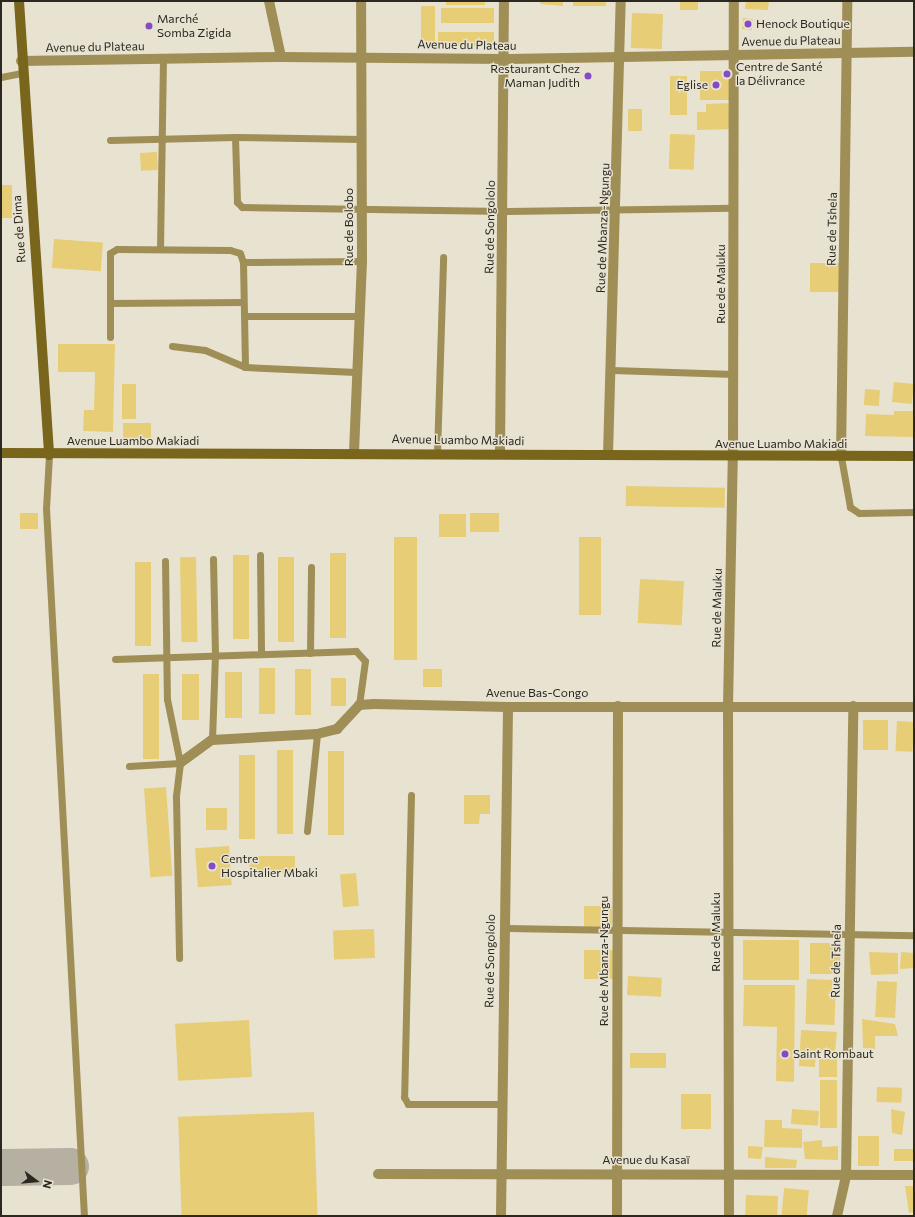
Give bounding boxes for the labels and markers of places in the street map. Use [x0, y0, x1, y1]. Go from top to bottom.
place label: Marché Somba Zigida [157, 12, 231, 40]
place label: Henock Boutique [756, 17, 850, 31]
marker: Henock Boutique [743, 19, 753, 29]
marker: Marché Somba Zigida [144, 21, 154, 31]
place label: Centre de Santé la Délivrance [736, 60, 822, 88]
place label: Restaurant Chez Maman Judith [490, 62, 580, 90]
marker: Centre de Santé la Délivrance [721, 68, 733, 80]
marker: Restaurant Chez Maman Judith [583, 71, 593, 81]
place label: Eglise [676, 78, 708, 92]
marker: Eglise [711, 80, 721, 90]
place label: Centre Hospitalier Mbaki [221, 852, 318, 880]
marker: Centre Hospitalier Mbaki [206, 860, 218, 872]
place label: Saint Rombaut [793, 1047, 874, 1061]
marker: Saint Rombaut [780, 1049, 790, 1059]

